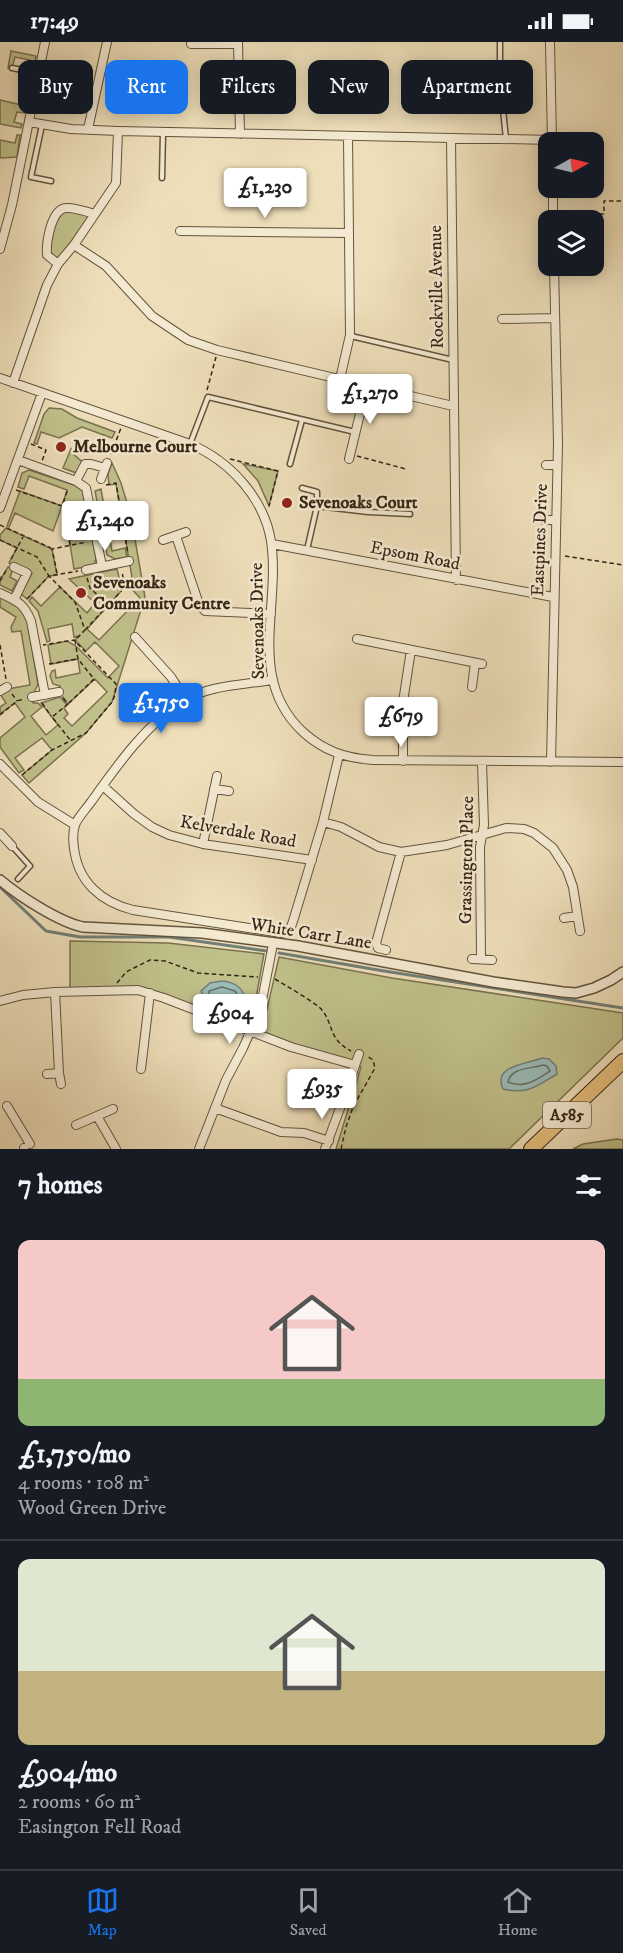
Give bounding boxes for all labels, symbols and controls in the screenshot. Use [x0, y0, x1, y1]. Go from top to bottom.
text: 17:49 [30, 8, 79, 35]
chip: Buy [18, 60, 93, 114]
chip: Rent [105, 60, 188, 114]
chip: Filters [200, 60, 296, 114]
chip: New [308, 60, 389, 114]
chip: Apartment [401, 60, 533, 114]
north arrow [538, 132, 604, 198]
map controls [538, 132, 604, 276]
pin: £1,230 [216, 168, 314, 219]
text: £1,230 [238, 175, 292, 200]
button: layers [538, 210, 604, 276]
street label: Rockville Avenue [425, 225, 449, 349]
pin: £1,270 [321, 374, 419, 425]
text: £1,270 [341, 381, 399, 406]
place label: Melbourne Court [73, 436, 197, 458]
marker: Melbourne Court [54, 440, 68, 454]
street label: Eastpines Drive [527, 483, 553, 597]
place label: Sevenoaks Court [299, 492, 418, 514]
marker: Sevenoaks Court [280, 496, 294, 510]
pin: £1,240 [56, 501, 154, 552]
text: £1,240 [76, 508, 134, 533]
street label: Epsom Road [368, 536, 462, 576]
street label: Sevenoaks Drive [246, 562, 270, 680]
place label: Sevenoaks Community Centre [93, 572, 231, 615]
marker: Sevenoaks Community Centre [74, 586, 88, 600]
pin: £1,750 [112, 683, 210, 734]
text: £1,750 [133, 690, 189, 715]
pin: £679 [365, 697, 437, 748]
text: £679 [379, 704, 423, 729]
street label: Grassington Place [455, 796, 479, 924]
street label: Kelverdale Road [178, 811, 298, 853]
street label: White Carr Lane [248, 913, 373, 954]
pin: £904 [194, 994, 266, 1045]
text: £904 [207, 1001, 253, 1026]
pin: £935 [286, 1069, 358, 1120]
text: £935 [301, 1076, 343, 1101]
road number: A585 [543, 1102, 591, 1128]
text: 7 homes [18, 1169, 102, 1202]
icon: filters [572, 1169, 605, 1202]
icon: home [258, 1279, 366, 1387]
text: £1,750/mo [18, 1438, 131, 1471]
text: 4 rooms · 108 m² [18, 1471, 149, 1496]
text: Wood Green Drive [18, 1496, 166, 1521]
icon: home [258, 1598, 366, 1706]
text: £904/mo [18, 1757, 117, 1790]
text: 2 rooms · 60 m² [18, 1790, 140, 1815]
text: Easington Fell Road [18, 1815, 181, 1840]
tab: Map [86, 1884, 119, 1940]
tab: Saved [290, 1884, 327, 1940]
tab: Home [498, 1884, 537, 1940]

